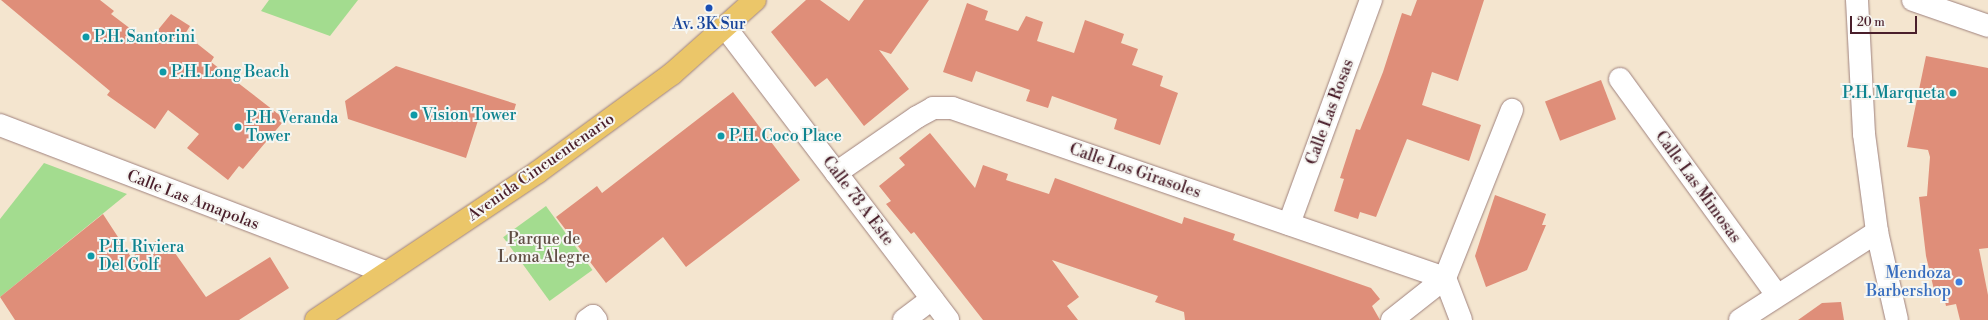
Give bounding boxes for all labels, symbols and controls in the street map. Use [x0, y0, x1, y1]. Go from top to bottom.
marker: Av. 3K Sur [704, 3, 714, 13]
scale bar [1852, 8, 1919, 34]
place label: Av. 3K Sur [672, 14, 746, 34]
text: 20 m [1857, 15, 1885, 30]
place label: P.H. Santorini [94, 27, 195, 47]
marker: P.H. Santorini [81, 32, 91, 42]
street label: Calle Las Rosas [1302, 57, 1358, 167]
place label: P.H. Long Beach [171, 62, 289, 82]
marker: P.H. Long Beach [158, 67, 168, 77]
place label: P.H. Marqueta [1842, 83, 1945, 103]
marker: P.H. Marqueta [1948, 88, 1958, 98]
place label: Vision Tower [422, 105, 516, 125]
place label: P.H. Veranda Tower [246, 108, 338, 146]
street label: Avenida Cincuentenario [464, 109, 618, 225]
marker: Vision Tower [409, 110, 419, 120]
marker: P.H. Veranda Tower [233, 122, 243, 132]
place label: P.H. Coco Place [729, 126, 842, 146]
street label: Calle Las Mimosas [1651, 127, 1745, 247]
marker: P.H. Coco Place [716, 131, 726, 141]
street label: Calle Los Girasoles [1067, 140, 1203, 202]
street label: Calle 78 A Este [818, 153, 898, 249]
street label: Calle Las Amapolas [124, 166, 262, 234]
park label: Parque de Loma Alegre [498, 229, 590, 267]
place label: P.H. Riviera Del Golf [99, 237, 184, 275]
marker: P.H. Riviera Del Golf [86, 251, 96, 261]
place label: Mendoza Barbershop [1866, 263, 1951, 301]
marker: Mendoza Barbershop [1954, 277, 1964, 287]

